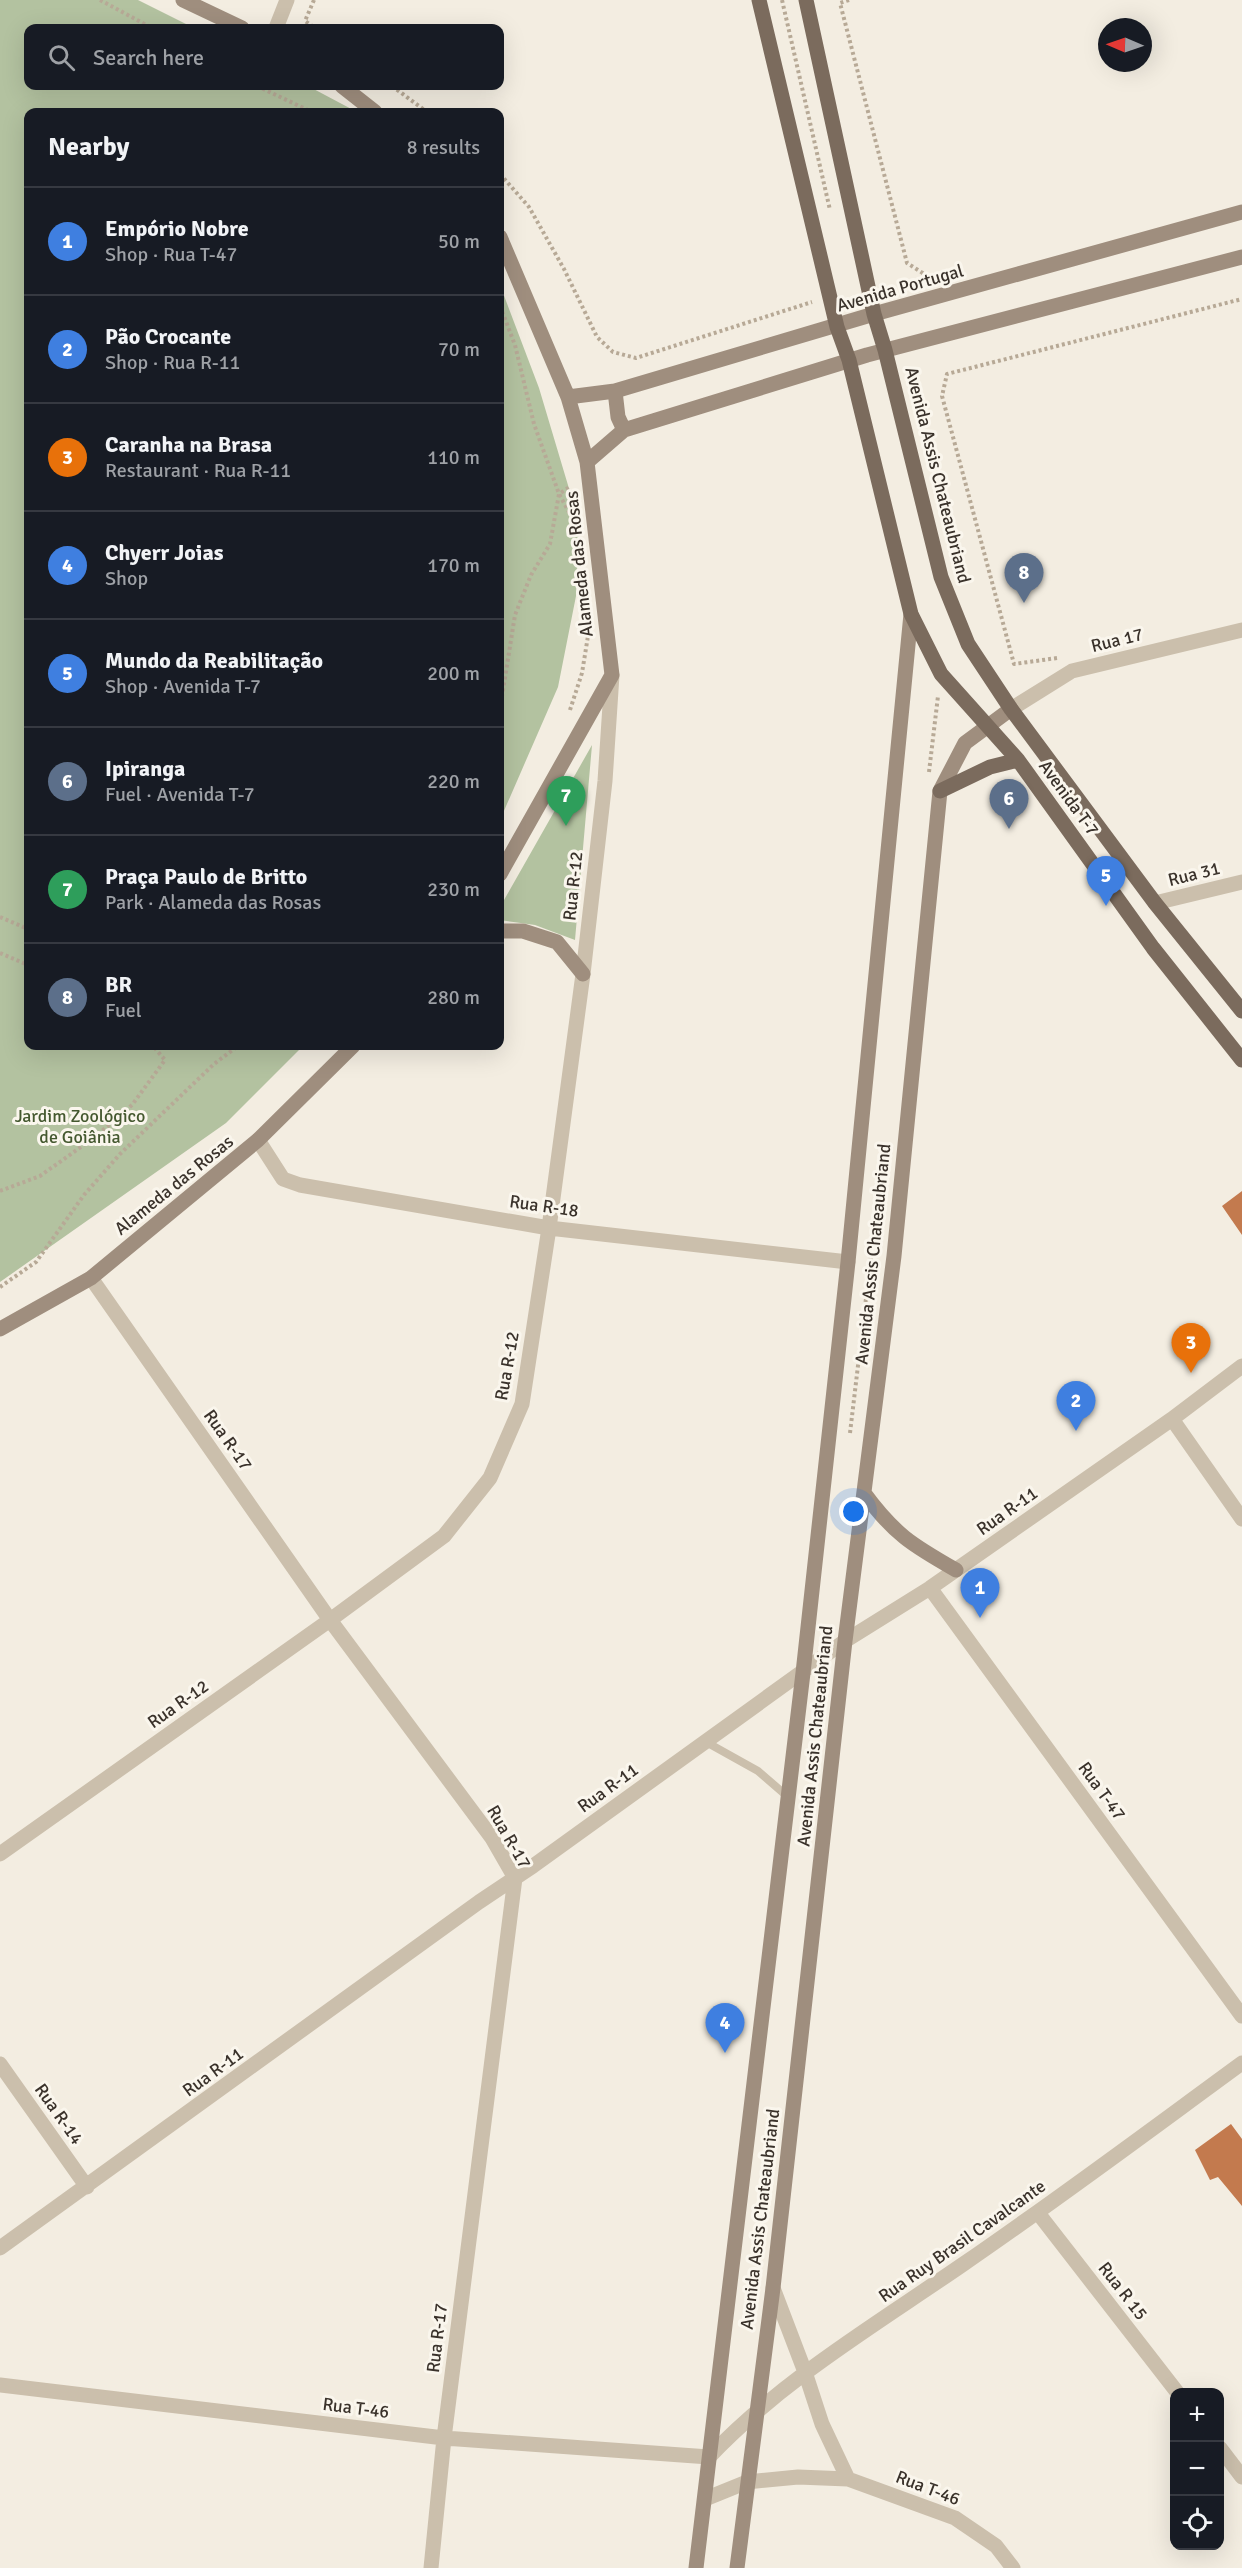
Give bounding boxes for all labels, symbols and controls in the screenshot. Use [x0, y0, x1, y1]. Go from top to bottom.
north arrow [1098, 18, 1152, 72]
search box [24, 24, 504, 90]
icon: search [45, 41, 78, 74]
text: Search here [93, 44, 204, 71]
text: Nearby [48, 131, 129, 163]
text: 8 results [407, 135, 480, 160]
text: Empório Nobre [105, 215, 249, 242]
text: 1 [62, 229, 73, 254]
text: 50 m [438, 229, 480, 254]
text: Shop · Rua T-47 [105, 242, 237, 267]
street label: Avenida Portugal [834, 259, 966, 317]
text: Pão Crocante [105, 323, 231, 350]
text: 2 [62, 337, 73, 362]
text: 70 m [438, 337, 480, 362]
text: Shop · Rua R-11 [105, 350, 240, 375]
street label: Avenida Assis Chateaubriand [900, 365, 976, 585]
text: Caranha na Brasa [105, 431, 272, 458]
text: 3 [62, 445, 73, 470]
text: 110 m [427, 445, 480, 470]
text: Restaurant · Rua R-11 [105, 458, 291, 483]
street label: Alameda das Rosas [560, 490, 598, 638]
text: Chyerr Joias [105, 539, 223, 566]
text: 4 [62, 553, 73, 578]
text: 170 m [427, 553, 480, 578]
pin: 8 [1004, 554, 1044, 603]
text: Shop [105, 566, 148, 591]
street label: Rua 17 [1089, 623, 1145, 657]
text: Mundo da Reabilitação [105, 647, 323, 674]
text: 5 [62, 661, 73, 686]
text: 200 m [427, 661, 480, 686]
text: Shop · Avenida T-7 [105, 674, 261, 699]
text: Ipiranga [105, 755, 185, 782]
street label: Avenida T-7 [1034, 756, 1104, 840]
text: 6 [62, 769, 73, 794]
text: 220 m [427, 769, 480, 794]
pin: 7 [546, 776, 586, 826]
pin: 6 [990, 780, 1028, 829]
text: Fuel · Avenida T-7 [105, 782, 255, 807]
street label: Rua R-12 [558, 850, 588, 922]
pin: 5 [1086, 856, 1126, 906]
street label: Rua 31 [1166, 857, 1222, 891]
text: Praça Paulo de Britto [105, 863, 307, 890]
text: 7 [62, 877, 73, 902]
text: 230 m [427, 877, 480, 902]
text: Park · Alameda das Rosas [105, 890, 321, 915]
text: BR [105, 971, 132, 998]
text: 8 [62, 985, 73, 1010]
text: 280 m [427, 985, 480, 1010]
text: Fuel [105, 998, 142, 1023]
park label: Jardim Zoológico de Goiânia [15, 1105, 145, 1148]
street label: Alameda das Rosas [110, 1130, 238, 1240]
street label: Avenida Assis Chateaubriand [850, 1142, 896, 1366]
street label: Rua R-18 [508, 1190, 580, 1222]
pin: 3 [1172, 1324, 1210, 1373]
street label: Rua R-12 [490, 1330, 524, 1402]
pin: 2 [1056, 1382, 1096, 1431]
street label: Rua R-17 [199, 1405, 257, 1475]
street label: Rua R-11 [972, 1482, 1042, 1540]
your location [839, 1497, 868, 1526]
pin: 1 [960, 1568, 1000, 1618]
street label: Avenida Assis Chateaubriand [792, 1624, 838, 1848]
street label: Rua R-12 [143, 1675, 213, 1733]
street label: Rua T-47 [1073, 1757, 1131, 1825]
street label: Rua R-11 [573, 1759, 643, 1817]
street label: Rua R-17 [482, 1801, 536, 1873]
pin: 4 [706, 2004, 744, 2053]
street label: Rua R-11 [178, 2043, 248, 2101]
street label: Rua R-14 [30, 2079, 88, 2149]
street label: Avenida Assis Chateaubriand [736, 2107, 784, 2331]
street label: Rua Ruy Brasil Cavalcante [874, 2175, 1050, 2307]
street label: Rua R 15 [1094, 2258, 1152, 2324]
street label: Rua R-17 [422, 2302, 452, 2374]
map controls [1170, 2388, 1224, 2550]
button: + [1170, 2388, 1224, 2442]
street label: Rua T-46 [321, 2393, 391, 2423]
button: − [1170, 2442, 1224, 2496]
street label: Rua T-46 [893, 2466, 963, 2510]
button: locate [1170, 2496, 1224, 2550]

